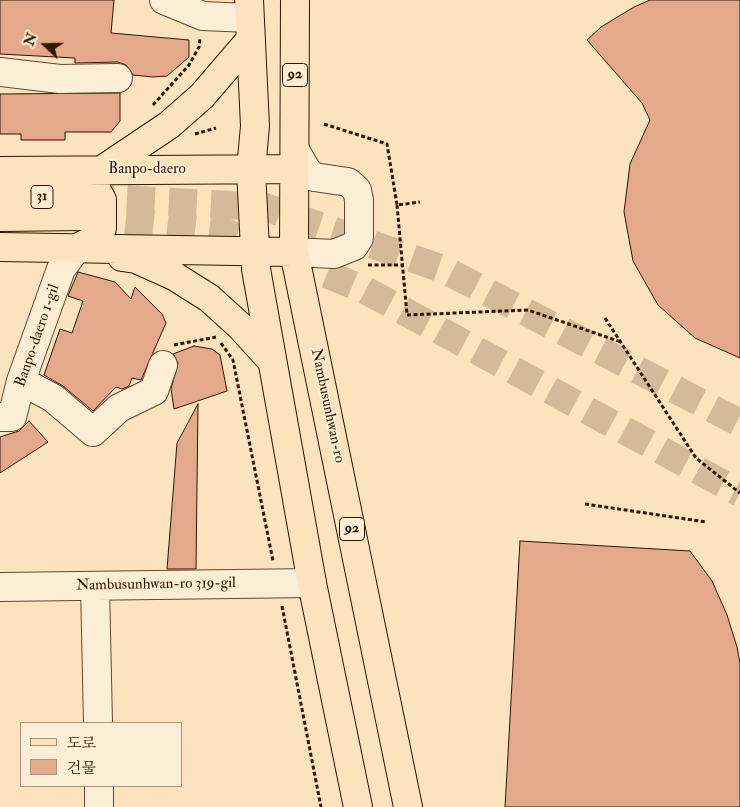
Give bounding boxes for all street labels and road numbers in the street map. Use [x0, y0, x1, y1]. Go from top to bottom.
road number: 92 [282, 64, 308, 86]
street label: Banpo-daero [108, 161, 186, 179]
road number: 31 [31, 186, 53, 208]
street label: Banpo-daero 1-gil [12, 282, 64, 390]
street label: Nambusunhwan-ro [306, 347, 348, 465]
road number: 92 [340, 518, 364, 540]
street label: Nambusunhwan-ro 319-gil [76, 575, 236, 595]

